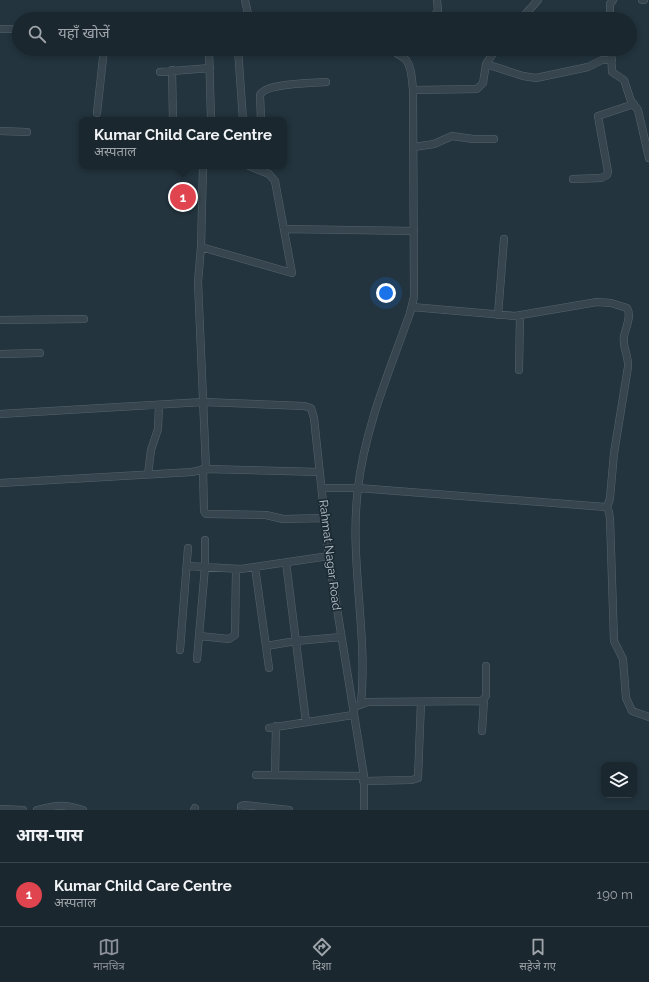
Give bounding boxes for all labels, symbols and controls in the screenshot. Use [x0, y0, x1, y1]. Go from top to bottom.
search box [12, 12, 637, 56]
icon: search [26, 23, 48, 45]
text: यहाँ खोजें [58, 24, 110, 42]
popup [79, 117, 287, 169]
text: Kumar Child Care Centre [94, 126, 272, 144]
text: अस्पताल [94, 144, 136, 159]
pin: 1 [170, 182, 196, 212]
your location [376, 283, 396, 303]
street label: Rahmat Nagar Road [316, 499, 344, 611]
map controls [601, 762, 637, 798]
button: layers [601, 762, 637, 798]
text: आस-पास [16, 825, 83, 845]
text: Kumar Child Care Centre [54, 877, 232, 895]
text: 1 [26, 887, 32, 902]
text: 190 m [597, 887, 633, 902]
text: अस्पताल [54, 895, 96, 910]
tab: मानचित्र [93, 936, 125, 974]
tab: दिशा [311, 936, 333, 974]
tab: सहेजे गए [519, 936, 556, 974]

